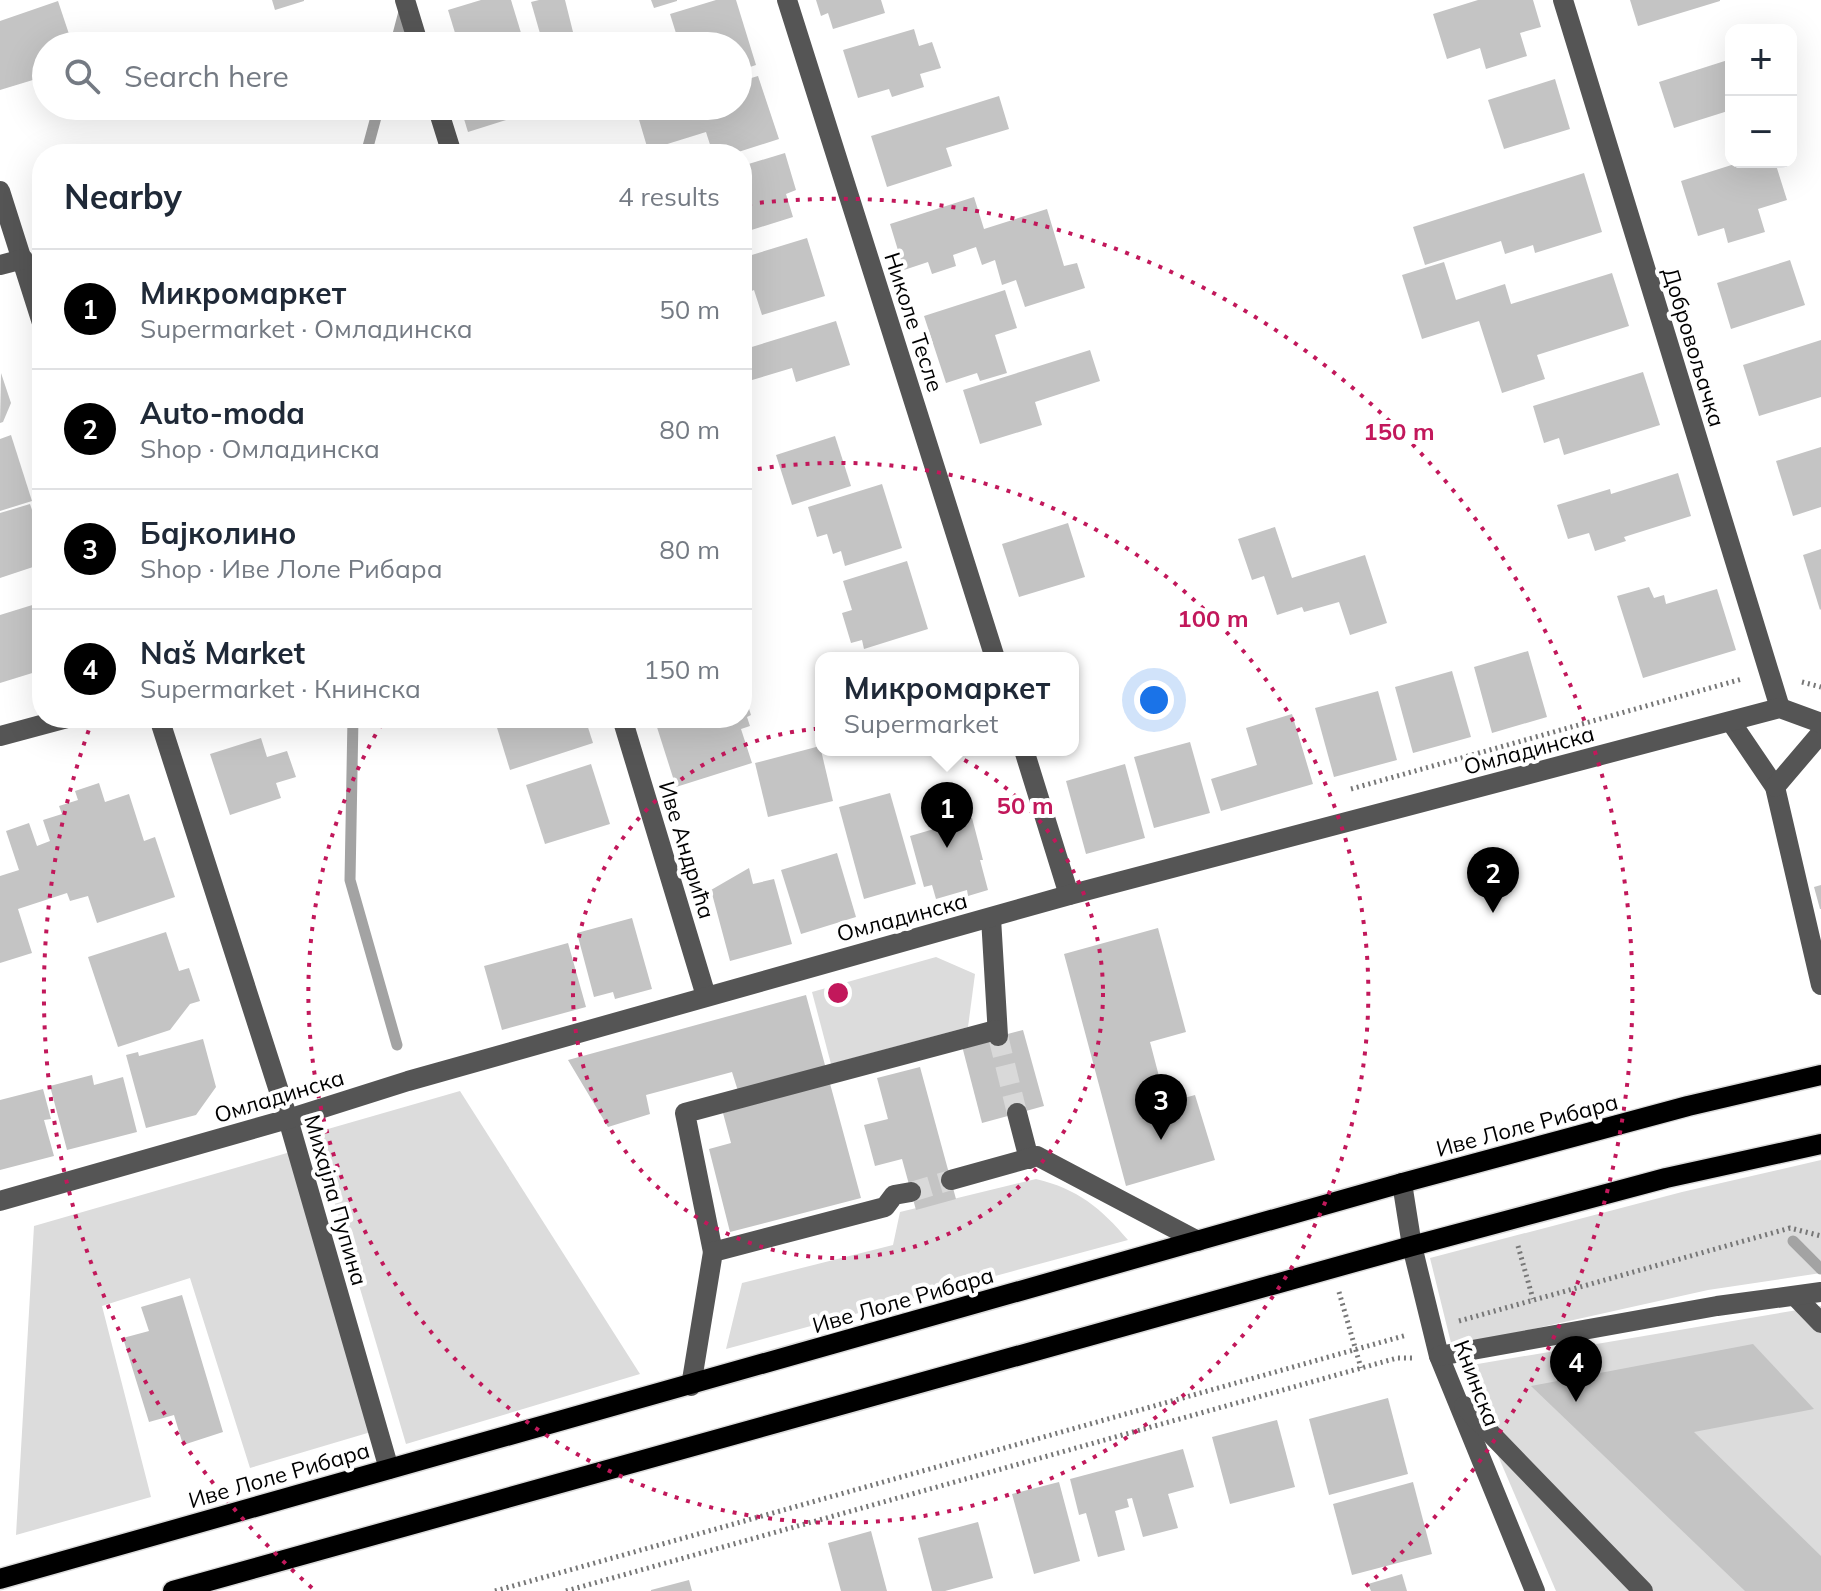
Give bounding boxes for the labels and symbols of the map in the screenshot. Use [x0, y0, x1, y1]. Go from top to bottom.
street label: Николе Тесле [878, 249, 950, 395]
street label: Добровољачка [1656, 264, 1732, 430]
text: 150 m [1363, 416, 1435, 446]
text: 100 m [1177, 603, 1249, 633]
your location [1134, 680, 1174, 720]
street label: Омладинска [1461, 719, 1597, 781]
street label: Иве Андрића [653, 778, 721, 922]
pin: 1 [921, 782, 973, 848]
text: 50 m [997, 790, 1053, 820]
pin: 2 [1467, 847, 1519, 913]
street label: Омладинска [834, 886, 970, 948]
centre of rings [824, 979, 852, 1007]
street label: Омладинска [211, 1063, 347, 1129]
pin: 3 [1135, 1074, 1187, 1140]
street label: Иве Лоле Рибара [1433, 1087, 1621, 1163]
street label: Михајла Пупина [298, 1111, 374, 1289]
street label: Иве Лоле Рибара [809, 1261, 997, 1339]
street label: Книнска [1448, 1336, 1506, 1430]
pin: 4 [1550, 1336, 1602, 1402]
street label: Иве Лоле Рибара [185, 1436, 373, 1514]

